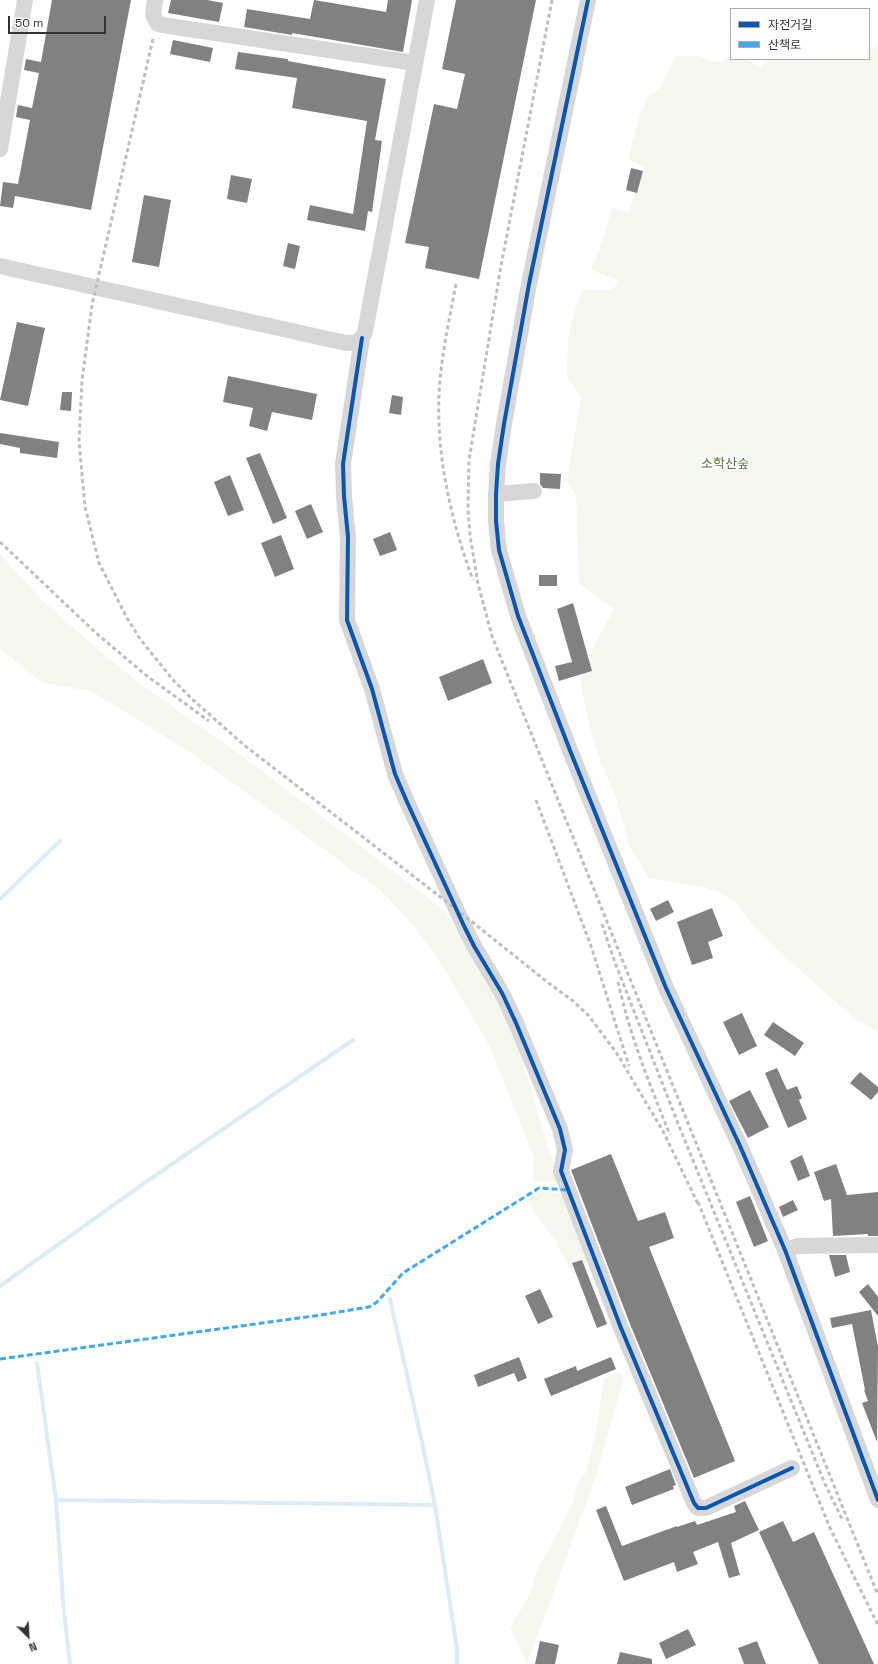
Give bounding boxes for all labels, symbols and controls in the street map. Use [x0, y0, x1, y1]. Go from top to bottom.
scale bar [10, 8, 108, 34]
legend [730, 8, 870, 60]
text: 50 m [15, 15, 43, 31]
text: 자전거길 [768, 17, 812, 33]
text: 산책로 [768, 37, 801, 53]
park label: 소학산숲 [701, 456, 749, 472]
north arrow [8, 1616, 48, 1656]
text: N [27, 1639, 39, 1655]

